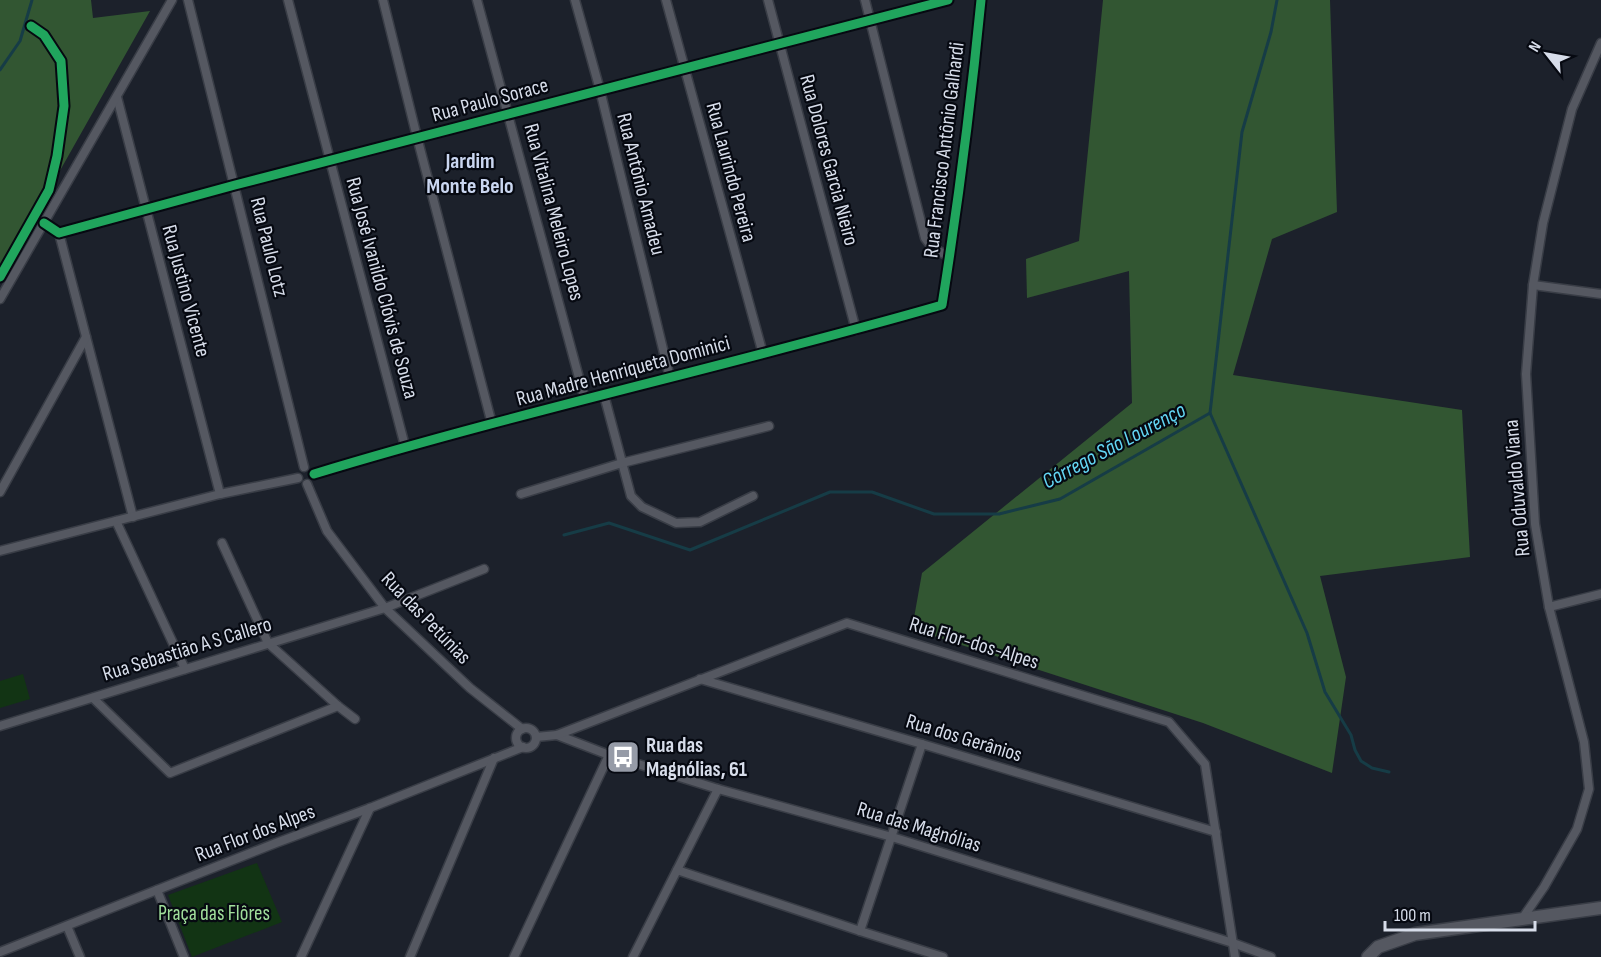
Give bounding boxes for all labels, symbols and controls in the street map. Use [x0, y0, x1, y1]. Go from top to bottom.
north arrow [1517, 24, 1577, 84]
text: N [1525, 38, 1546, 56]
street label: Rua Francisco Antônio Galhardi [918, 41, 970, 259]
street label: Rua Paulo Sorace [429, 72, 551, 128]
street label: Rua Dolores Garcia Nieiro [794, 72, 864, 248]
street label: Rua Laurindo Pereira [700, 100, 762, 244]
street label: Rua Antônio Amadeu [611, 111, 671, 257]
street label: Rua Vitalina Meleiro Lopes [518, 121, 590, 303]
district label: Jardim Monte Belo [426, 148, 514, 200]
street label: Rua José Ivanildo Clóvis de Souza [340, 175, 424, 401]
street label: Rua Paulo Lotz [245, 195, 294, 300]
street label: Rua Justino Vicente [156, 222, 216, 360]
street label: Rua Madre Henriqueta Dominici [514, 330, 732, 412]
water label: Córrego São Lourenço [1038, 397, 1190, 495]
street label: Rua Oduvaldo Viana [1499, 419, 1535, 557]
street label: Rua das Petúnias [376, 567, 476, 669]
street label: Rua Sebastião A S Callero [100, 611, 274, 687]
street label: Rua Flor-dos-Alpes [906, 611, 1042, 675]
street label: Rua dos Gerânios [903, 708, 1025, 768]
place label: Rua das Magnólias, 61 [646, 733, 747, 782]
bus stop icon: Rua das Magnólias, 61 [605, 739, 641, 775]
street label: Rua das Magnólias [854, 796, 984, 858]
street label: Rua Flor dos Alpes [192, 799, 318, 867]
scale bar [1385, 894, 1535, 932]
park label: Praça das Flôres [158, 901, 270, 926]
text: 100 m [1394, 905, 1431, 926]

